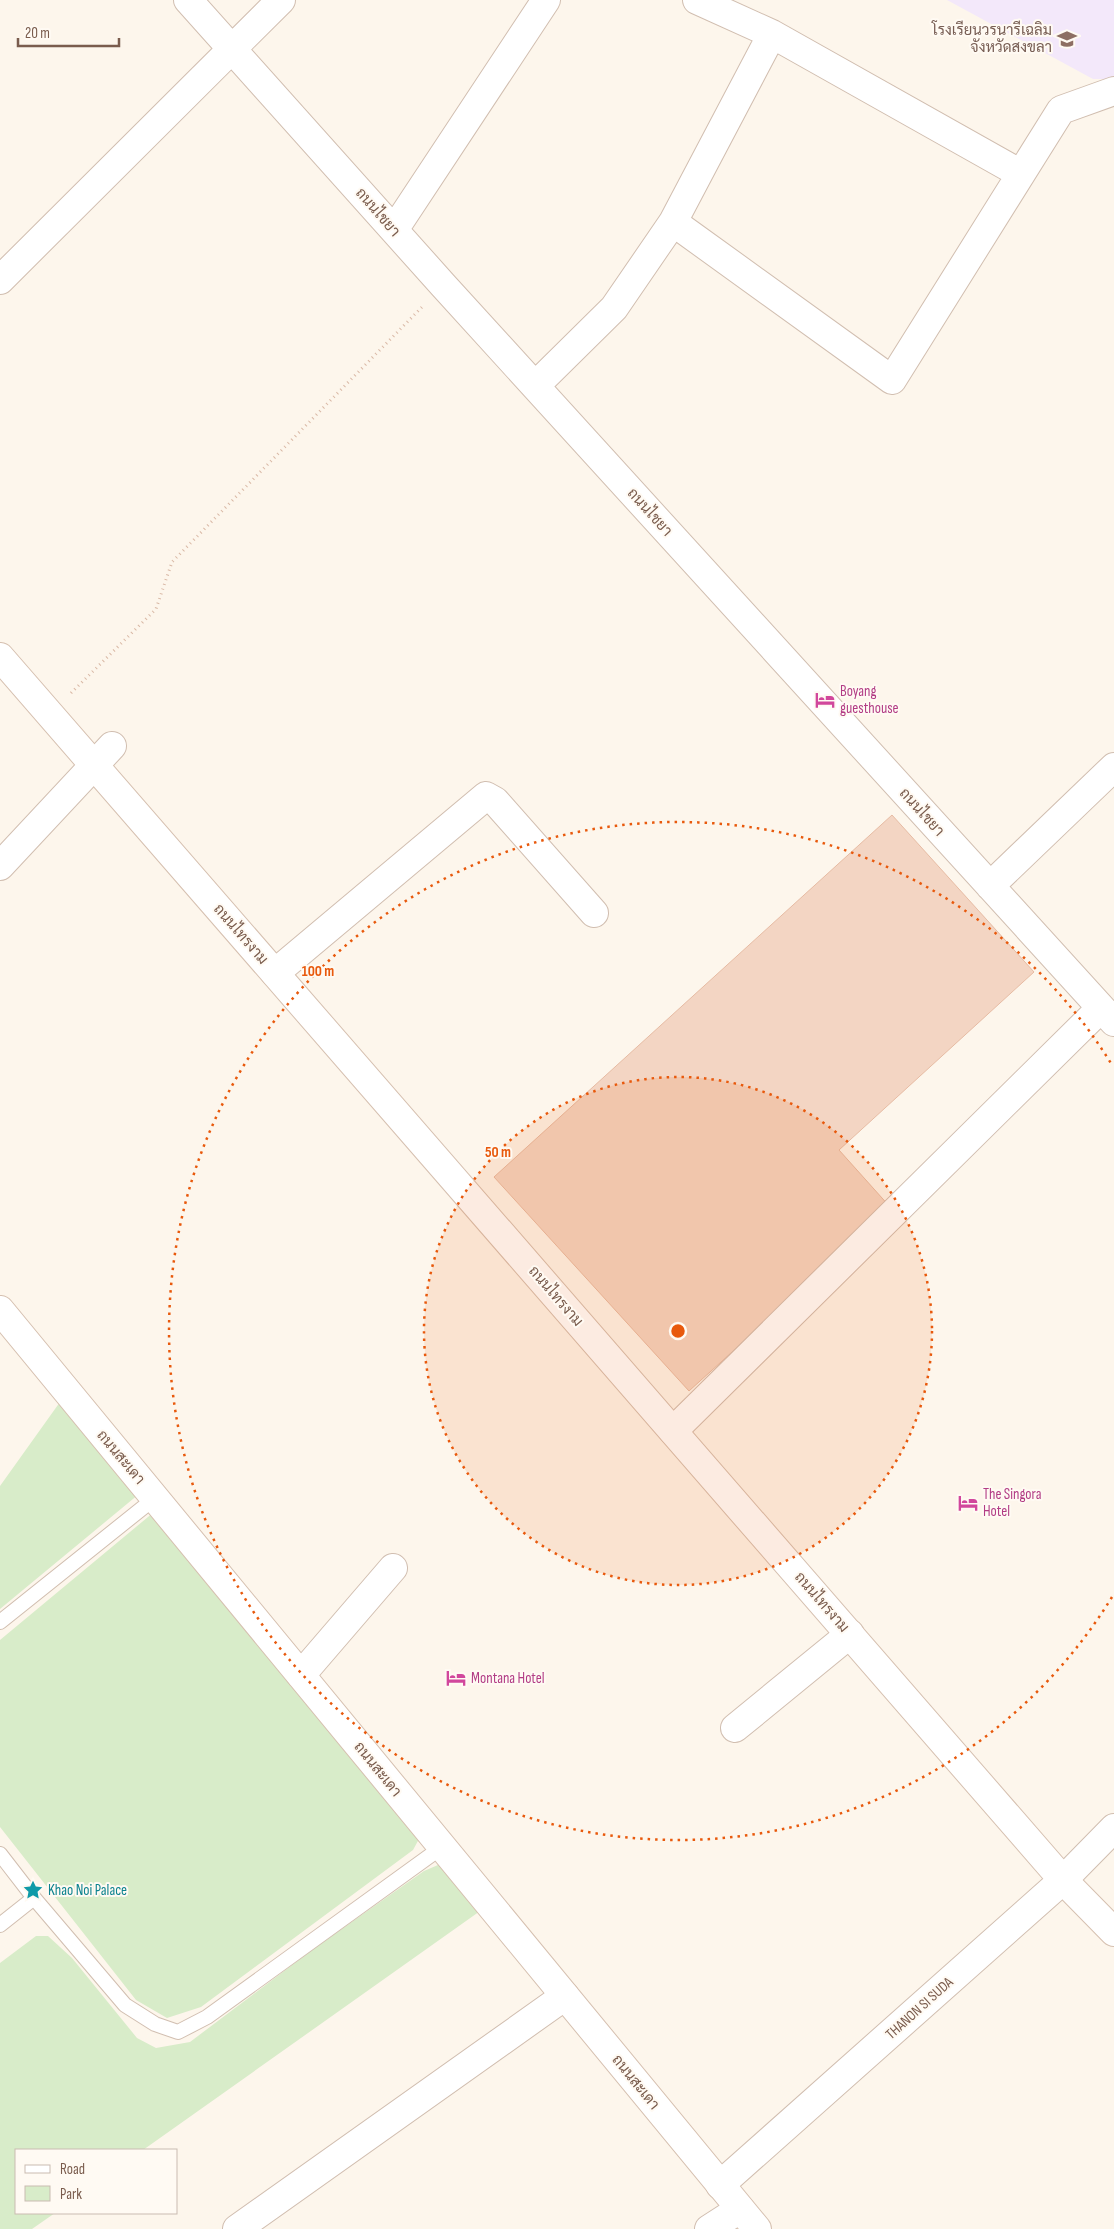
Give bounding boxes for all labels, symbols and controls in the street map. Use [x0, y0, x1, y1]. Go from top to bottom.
scale bar [18, 15, 119, 47]
place label: โรงเรียนวรนารีเฉลิม จังหวัดสงขลา [931, 20, 1052, 57]
text: 20 m [25, 24, 50, 43]
school or university icon: โรงเรียนวรนารีเฉลิม จังหวัดสงขลา [1056, 28, 1078, 50]
street label: ถนนไชยา [351, 183, 405, 241]
street label: ถนนไชยา [623, 484, 677, 540]
place label: Boyang guesthouse [840, 682, 899, 718]
hotel icon: Boyang guesthouse [814, 689, 836, 711]
street label: ถนนไชยา [895, 784, 949, 840]
street label: ถนนไทรงาม [209, 899, 273, 969]
text: 100 m [302, 962, 334, 981]
text: 50 m [485, 1143, 511, 1162]
street label: ถนนไทรงาม [524, 1261, 588, 1331]
centre of rings [669, 1322, 687, 1340]
street label: ถนนสะเดา [92, 1426, 149, 1488]
place label: The Singora Hotel [983, 1485, 1042, 1521]
hotel icon: The Singora Hotel [957, 1492, 979, 1514]
street label: ถนนไทรงาม [790, 1567, 854, 1637]
hotel icon: Montana Hotel [445, 1667, 467, 1689]
place label: Montana Hotel [471, 1669, 545, 1688]
street label: ถนนสะเดา [350, 1738, 406, 1801]
place icon: Khao Noi Palace [22, 1879, 44, 1901]
place label: Khao Noi Palace [48, 1881, 127, 1900]
street label: THANON SI SUDA [882, 1973, 958, 2044]
street label: ถนนสะเดา [608, 2051, 664, 2114]
legend [15, 2149, 178, 2214]
text: Road [60, 2160, 85, 2179]
text: Park [60, 2185, 82, 2204]

